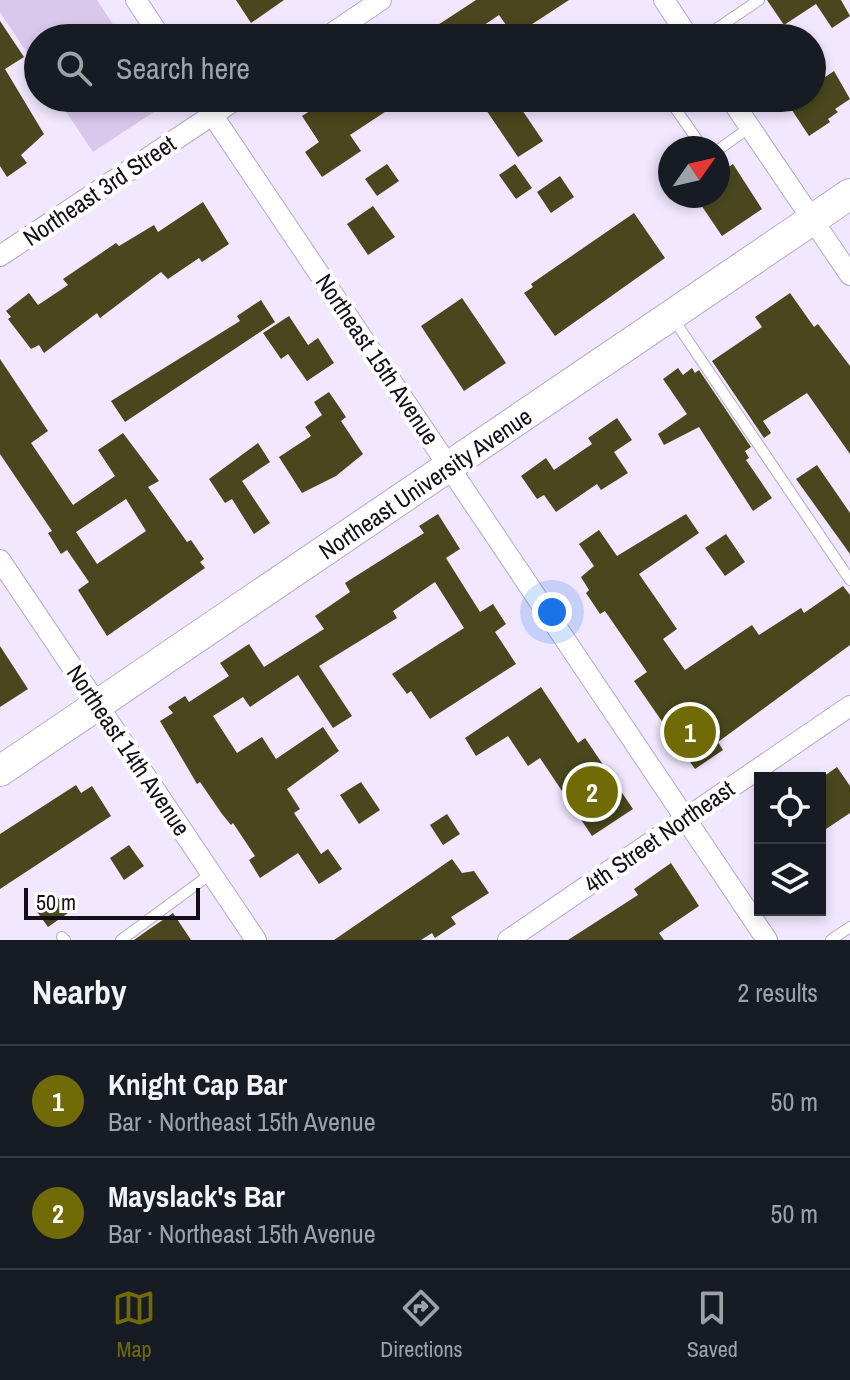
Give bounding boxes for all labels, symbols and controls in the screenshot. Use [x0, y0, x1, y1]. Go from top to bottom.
search box [24, 24, 826, 112]
icon: search [52, 46, 96, 90]
text: Search here [116, 48, 250, 88]
street label: Northeast 3rd Street [17, 127, 182, 253]
north arrow [658, 136, 730, 208]
street label: Northeast 15th Avenue [309, 267, 447, 451]
street label: Northeast University Avenue [312, 400, 538, 566]
your location [532, 592, 572, 632]
street label: Northeast 14th Avenue [60, 658, 198, 842]
pin: 1 [664, 702, 716, 762]
pin: 2 [566, 762, 618, 822]
street label: 4th Street Northeast [578, 772, 741, 900]
map controls [754, 772, 826, 916]
button: locate [754, 772, 826, 844]
button: layers [754, 844, 826, 916]
scale bar [24, 884, 200, 920]
text: 50 m [36, 887, 76, 917]
text: Nearby [32, 969, 127, 1015]
text: 2 results [737, 975, 818, 1010]
text: Knight Cap Bar [108, 1064, 287, 1104]
text: 1 [52, 1084, 64, 1119]
text: 50 m [771, 1084, 818, 1119]
text: Bar · Northeast 15th Avenue [108, 1104, 376, 1139]
text: Mayslack's Bar [108, 1176, 285, 1216]
text: 2 [52, 1196, 64, 1231]
text: 50 m [771, 1196, 818, 1231]
text: Bar · Northeast 15th Avenue [108, 1216, 376, 1251]
tab: Map [112, 1286, 156, 1364]
tab: Directions [380, 1286, 463, 1364]
tab: Saved [687, 1286, 738, 1364]

